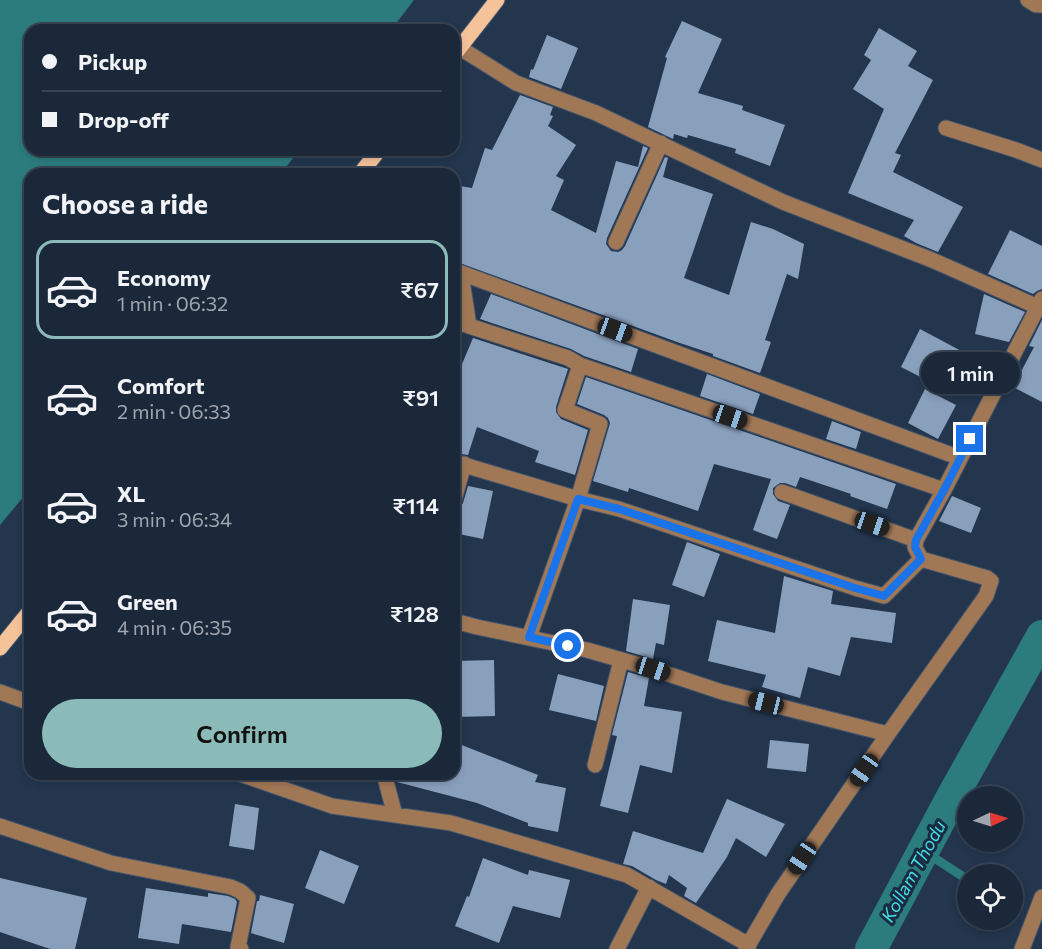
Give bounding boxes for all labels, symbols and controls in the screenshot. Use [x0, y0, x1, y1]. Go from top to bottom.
text: Pickup [78, 48, 147, 75]
text: Drop-off [78, 106, 169, 133]
text: Choose a ride [42, 187, 208, 220]
icon: car [45, 263, 99, 317]
text: Economy [117, 264, 211, 291]
text: ₹67 [400, 276, 439, 303]
text: 1 min · 06:32 [117, 291, 228, 315]
car [595, 315, 635, 345]
callout: 1 min [920, 352, 1020, 394]
text: 1 min [947, 361, 994, 385]
icon: car [45, 371, 99, 425]
text: Comfort [117, 372, 205, 399]
text: ₹91 [402, 384, 439, 411]
text: 2 min · 06:33 [117, 399, 231, 423]
car [710, 403, 750, 431]
route end [956, 425, 983, 452]
icon: car [45, 479, 99, 533]
text: XL [117, 480, 145, 507]
text: ₹114 [393, 492, 439, 519]
text: 3 min · 06:34 [117, 507, 232, 531]
car [852, 510, 892, 538]
icon: car [45, 587, 99, 641]
text: Green [117, 588, 178, 615]
text: ₹128 [390, 600, 439, 627]
text: 4 min · 06:35 [117, 615, 232, 639]
route start [554, 632, 581, 659]
car [633, 655, 673, 683]
car [746, 690, 786, 716]
button: Confirm [42, 699, 442, 768]
car [846, 750, 882, 790]
north arrow [957, 786, 1023, 852]
map controls [957, 786, 1023, 930]
water label: Kollam Thodu [876, 816, 950, 926]
car [784, 838, 820, 878]
button: locate [957, 864, 1023, 930]

